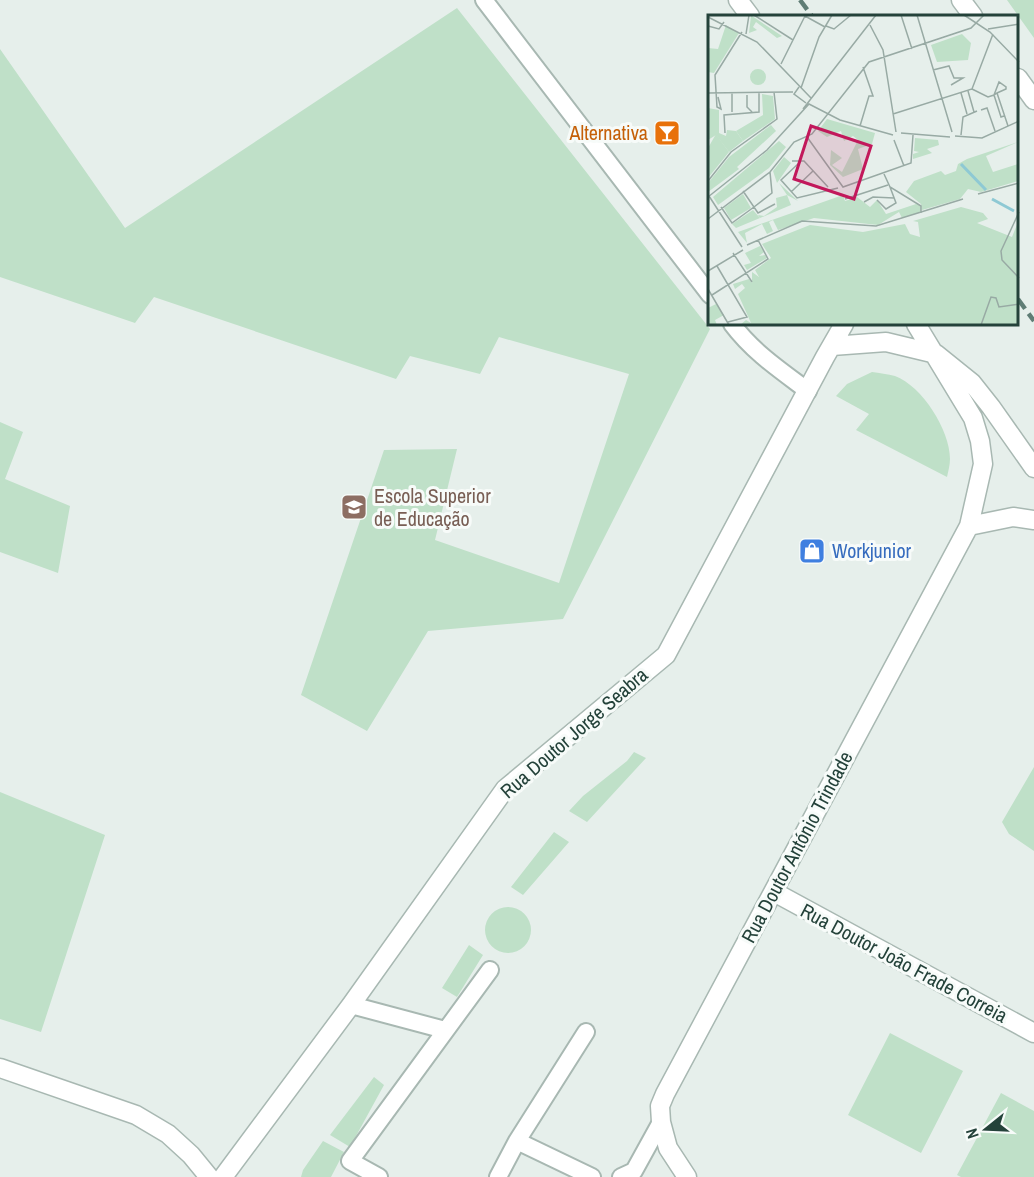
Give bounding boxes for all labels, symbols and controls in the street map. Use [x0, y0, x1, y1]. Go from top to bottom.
inset map [708, 15, 1019, 326]
bar icon: Alternativa [652, 118, 682, 148]
place label: Alternativa [569, 119, 648, 146]
place label: Escola Superior de Educação [374, 482, 491, 532]
school or university icon: Escola Superior de Educação [339, 492, 369, 522]
shop icon: Workjunior [797, 536, 827, 566]
place label: Workjunior [832, 537, 912, 564]
street label: Rua Doutor Jorge Seabra [494, 661, 653, 804]
street label: Rua Doutor António Trindade [735, 746, 859, 947]
street label: Rua Doutor João Frade Correia [796, 897, 1012, 1029]
north arrow [956, 1099, 1016, 1159]
text: N [960, 1126, 984, 1142]

